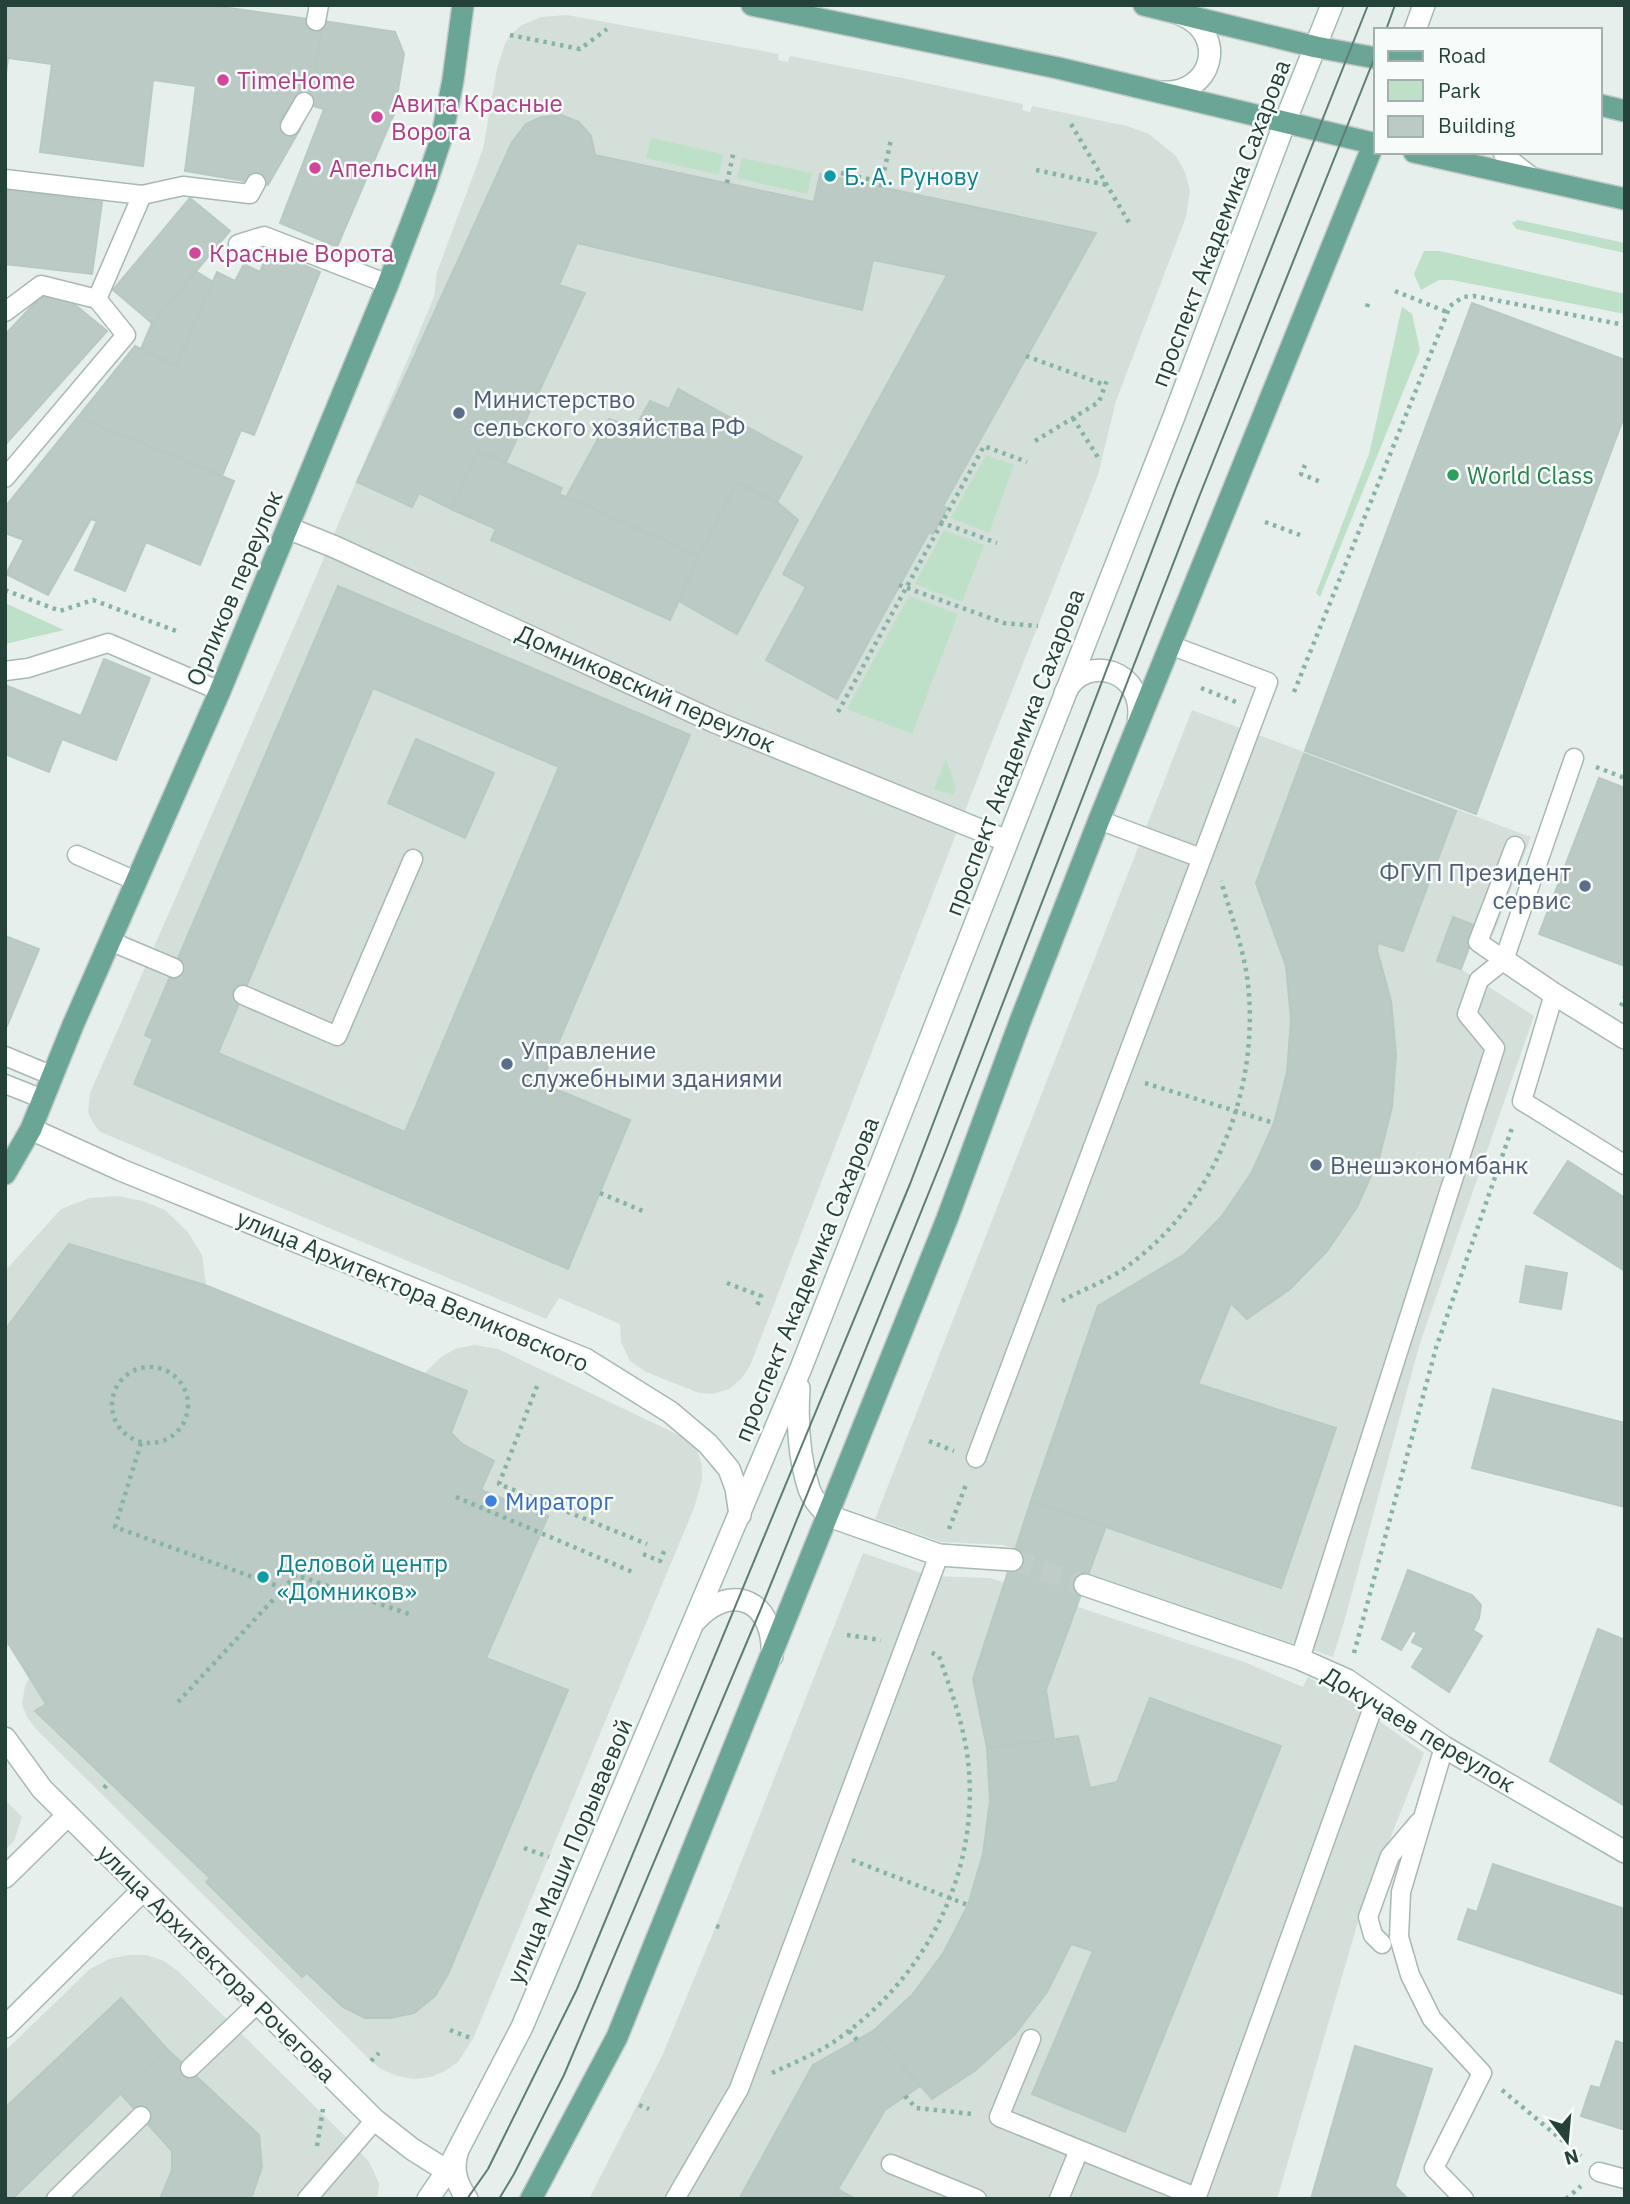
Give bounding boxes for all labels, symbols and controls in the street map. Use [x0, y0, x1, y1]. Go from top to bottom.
legend [1374, 28, 1602, 154]
text: Road [1438, 41, 1486, 69]
street label: проспект Академика Сахарова [1143, 55, 1297, 391]
place label: TimeHome [237, 64, 355, 96]
marker: TimeHome [215, 72, 231, 88]
text: Park [1438, 76, 1481, 104]
place label: Авита Красные Ворота [391, 87, 563, 147]
marker: Авита Красные Ворота [369, 109, 385, 125]
text: Building [1438, 111, 1515, 139]
place label: Апельсин [329, 152, 438, 184]
marker: Апельсин [307, 160, 323, 176]
place label: Б. А. Рунову [844, 160, 979, 192]
marker: Б. А. Рунову [822, 168, 838, 184]
place label: Красные Ворота [209, 237, 394, 269]
marker: Красные Ворота [187, 245, 203, 261]
place label: Министерство сельского хозяйства РФ [473, 383, 746, 443]
marker: Министерство сельского хозяйства РФ [451, 405, 467, 421]
place label: World Class [1467, 459, 1594, 491]
marker: World Class [1445, 467, 1461, 483]
street label: Орликов переулок [178, 485, 290, 691]
street label: проспект Академика Сахарова [937, 584, 1091, 920]
street label: Домниковский переулок [512, 616, 780, 760]
place label: ФГУП Президент сервис [1379, 856, 1571, 916]
marker: ФГУП Президент сервис [1577, 878, 1593, 894]
place label: Управление служебными зданиями [521, 1034, 783, 1094]
marker: Управление служебными зданиями [499, 1056, 515, 1072]
street label: проспект Академика Сахарова [726, 1112, 886, 1446]
place label: Внешэкономбанк [1330, 1149, 1529, 1181]
marker: Внешэкономбанк [1308, 1157, 1324, 1173]
street label: улица Архитектора Великовского [232, 1201, 594, 1379]
place label: Мираторг [505, 1485, 614, 1517]
marker: Мираторг [483, 1493, 499, 1509]
place label: Деловой центр «Домников» [277, 1547, 448, 1607]
marker: Деловой центр «Домников» [255, 1569, 271, 1585]
street label: Докучаев переулок [1317, 1659, 1521, 1799]
street label: улица Маши Порываевой [499, 1714, 639, 1988]
street label: улица Архитектора Рочегова [91, 1837, 343, 2089]
north arrow [1532, 2106, 1602, 2176]
text: N [1562, 2144, 1582, 2171]

